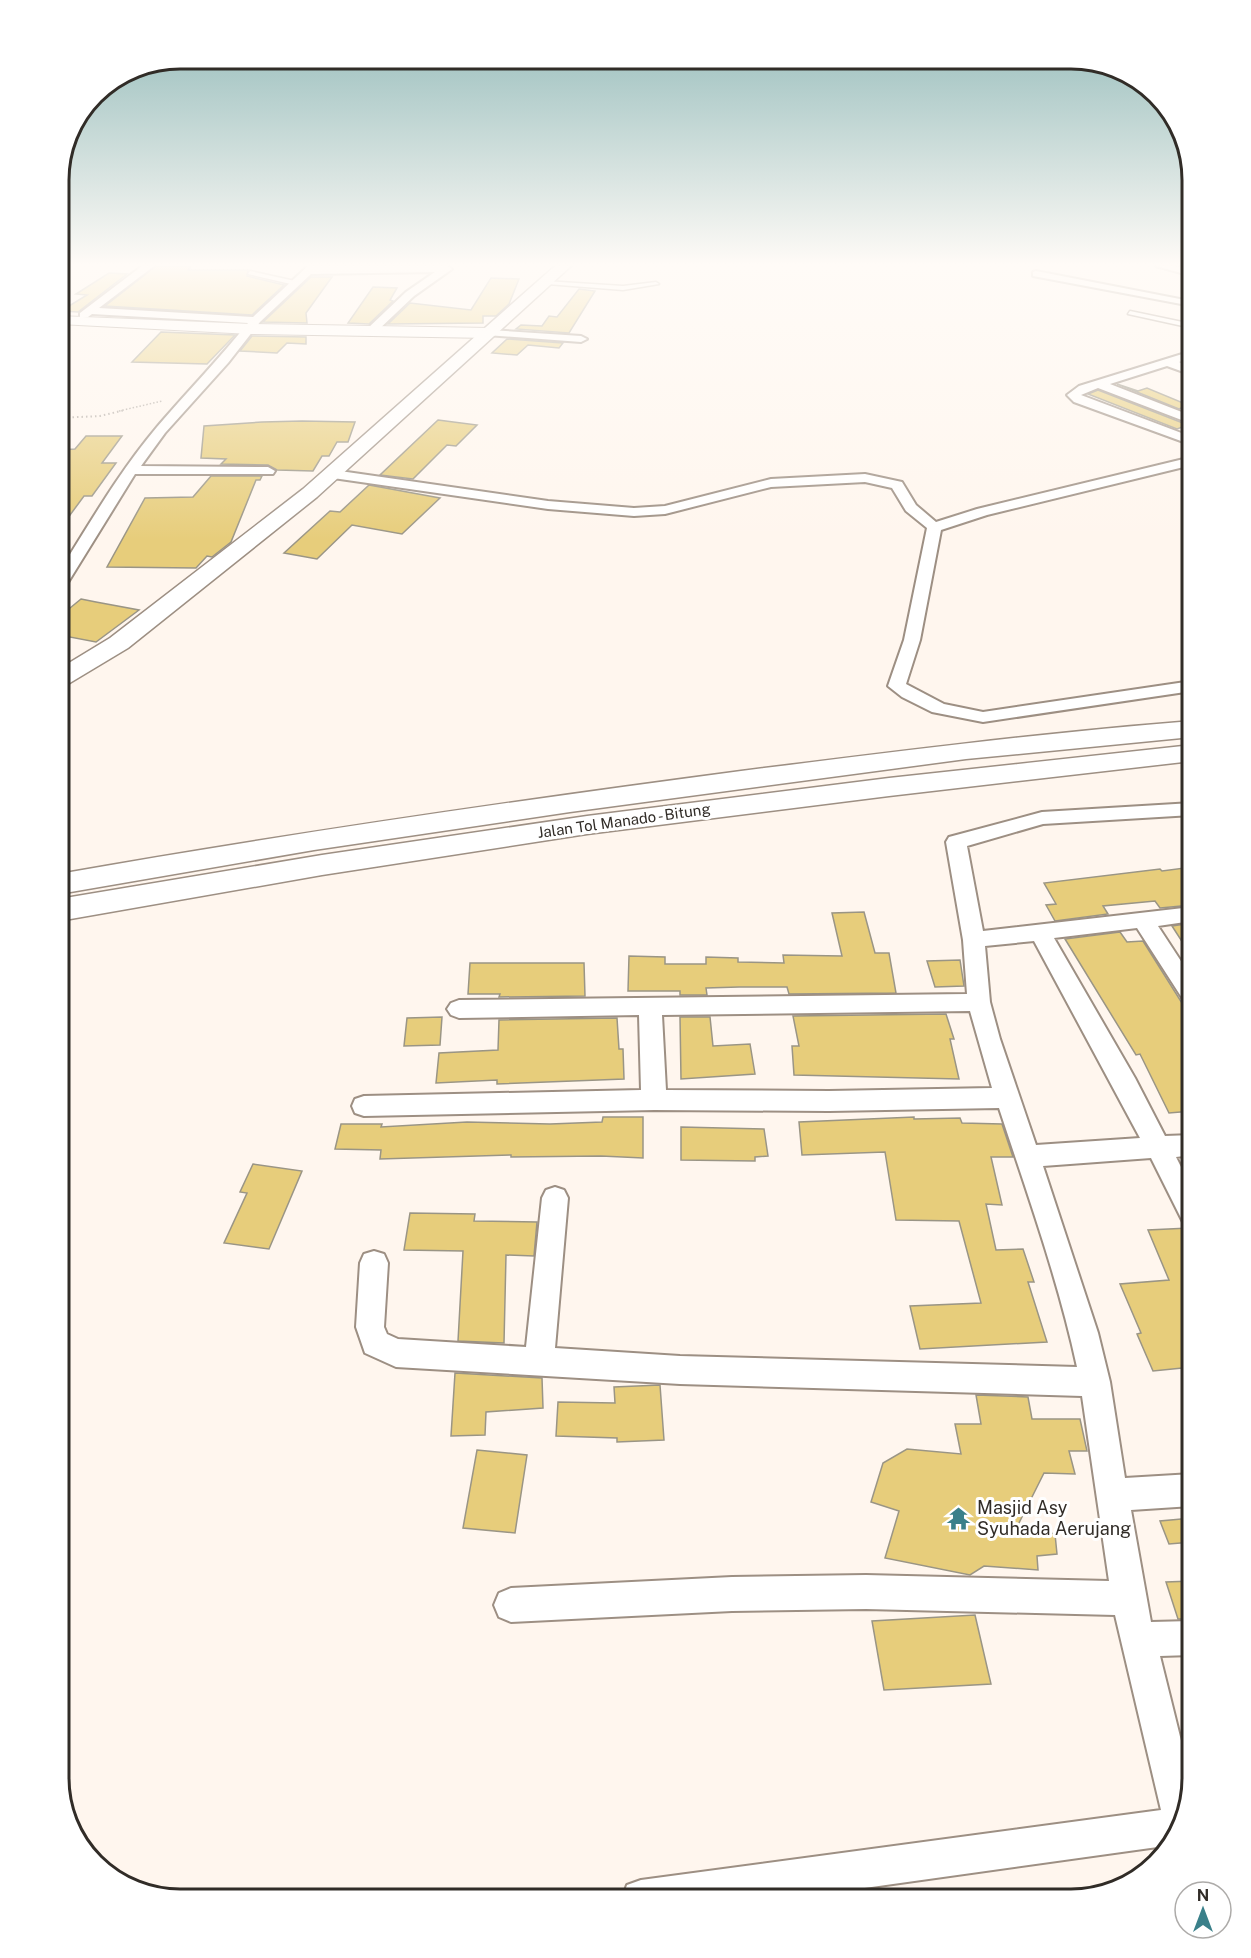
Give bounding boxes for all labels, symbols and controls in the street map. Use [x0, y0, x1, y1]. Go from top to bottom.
street label: Jalan Tol Manado - Bitung [536, 800, 712, 841]
place label: Masjid Asy Syuhada Aerujang [977, 1497, 1131, 1539]
temple icon: Masjid Asy Syuhada Aerujang [946, 1505, 972, 1531]
north arrow [1173, 1880, 1233, 1940]
text: N [1197, 1886, 1209, 1905]

